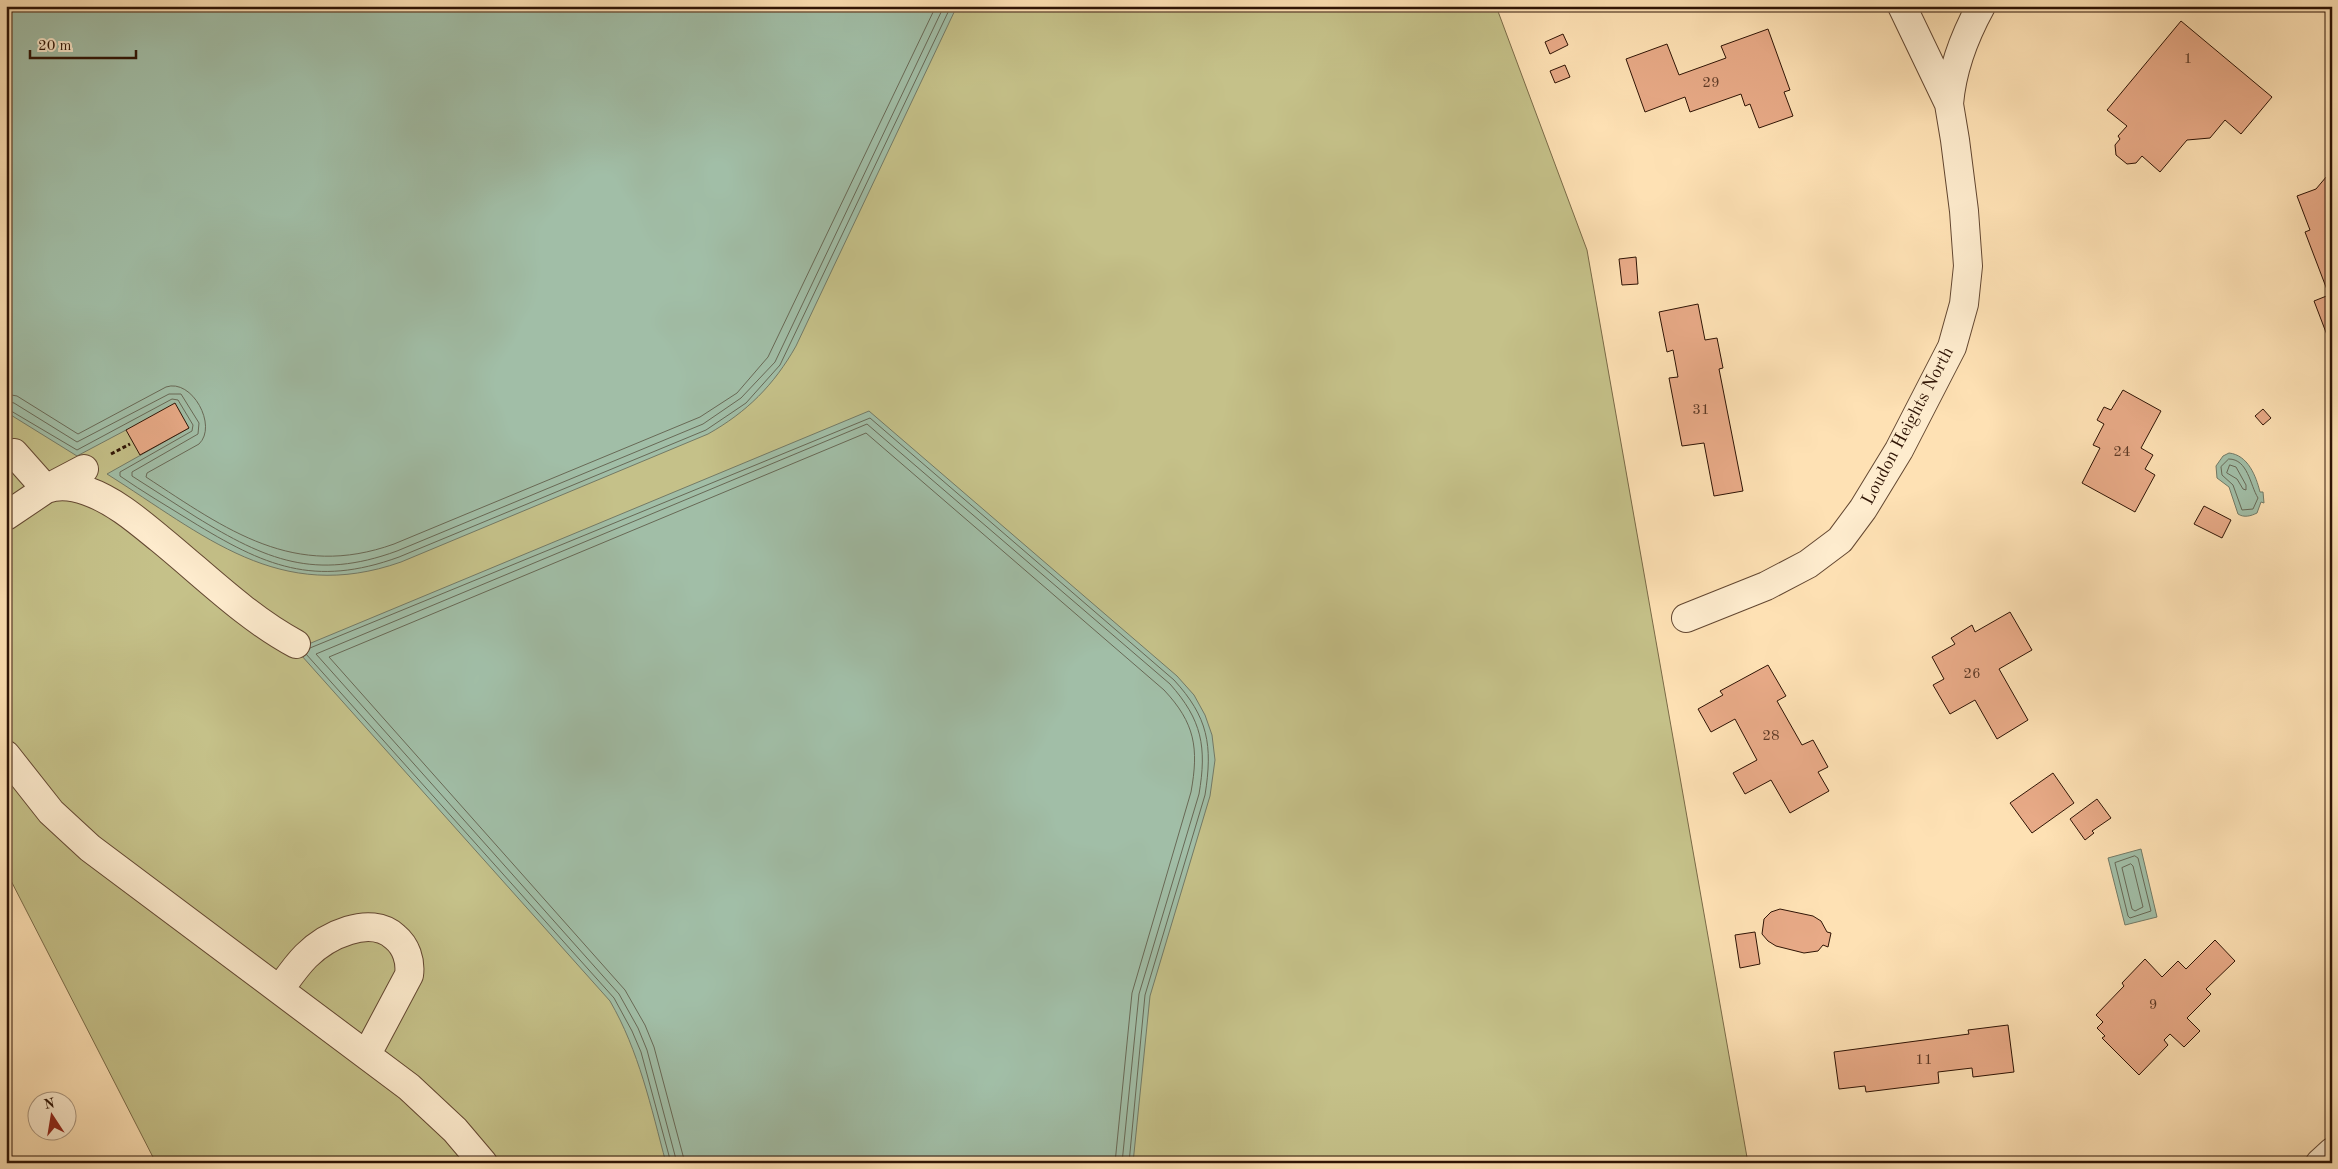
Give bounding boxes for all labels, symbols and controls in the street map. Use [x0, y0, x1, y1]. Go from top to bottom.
scale bar [30, 28, 136, 60]
text: 20 m [38, 39, 72, 54]
house number: 1 [2184, 52, 2192, 67]
house number: 29 [1702, 76, 1720, 91]
street label: Loudon Heights North [1859, 344, 1957, 508]
house number: 31 [1692, 403, 1710, 418]
house number: 24 [2113, 445, 2131, 460]
house number: 26 [1963, 667, 1981, 682]
house number: 28 [1762, 729, 1780, 744]
house number: 9 [2149, 998, 2157, 1013]
house number: 11 [1915, 1053, 1933, 1068]
north arrow [28, 1092, 78, 1142]
text: N [43, 1096, 56, 1112]

